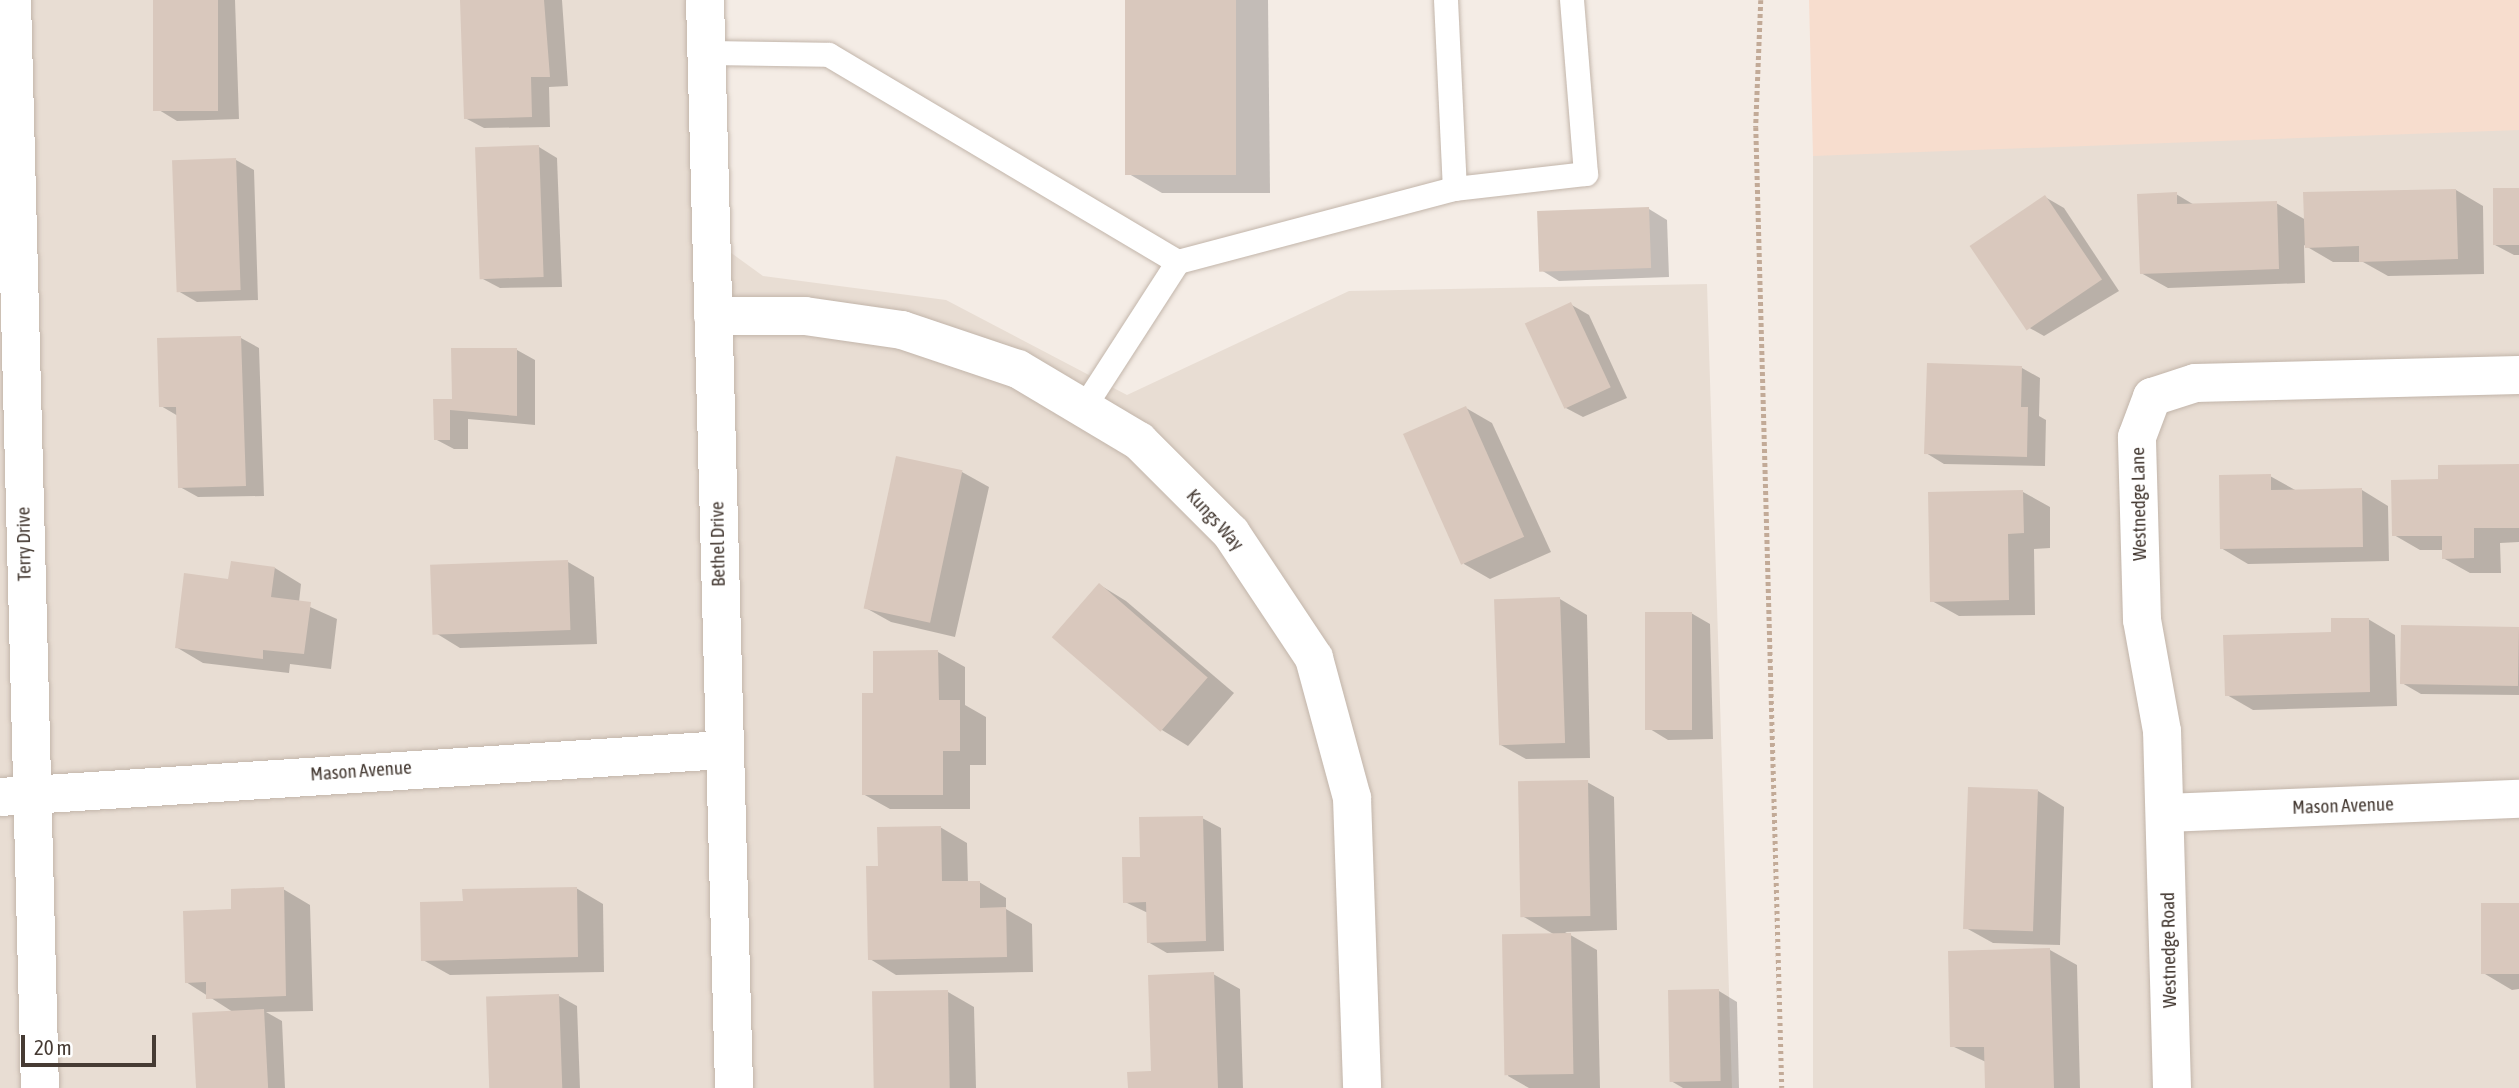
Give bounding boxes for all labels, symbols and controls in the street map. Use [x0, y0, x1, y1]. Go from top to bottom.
street label: Westnedge Lane [2127, 447, 2151, 561]
street label: Kungs Way [1181, 485, 1249, 555]
street label: Bethel Drive [706, 501, 730, 587]
street label: Terry Drive [12, 507, 36, 581]
street label: Mason Avenue [310, 756, 412, 786]
street label: Mason Avenue [2292, 793, 2394, 819]
street label: Westnedge Road [2157, 892, 2181, 1008]
scale bar [24, 1021, 159, 1066]
text: 20 m [34, 1035, 72, 1059]

